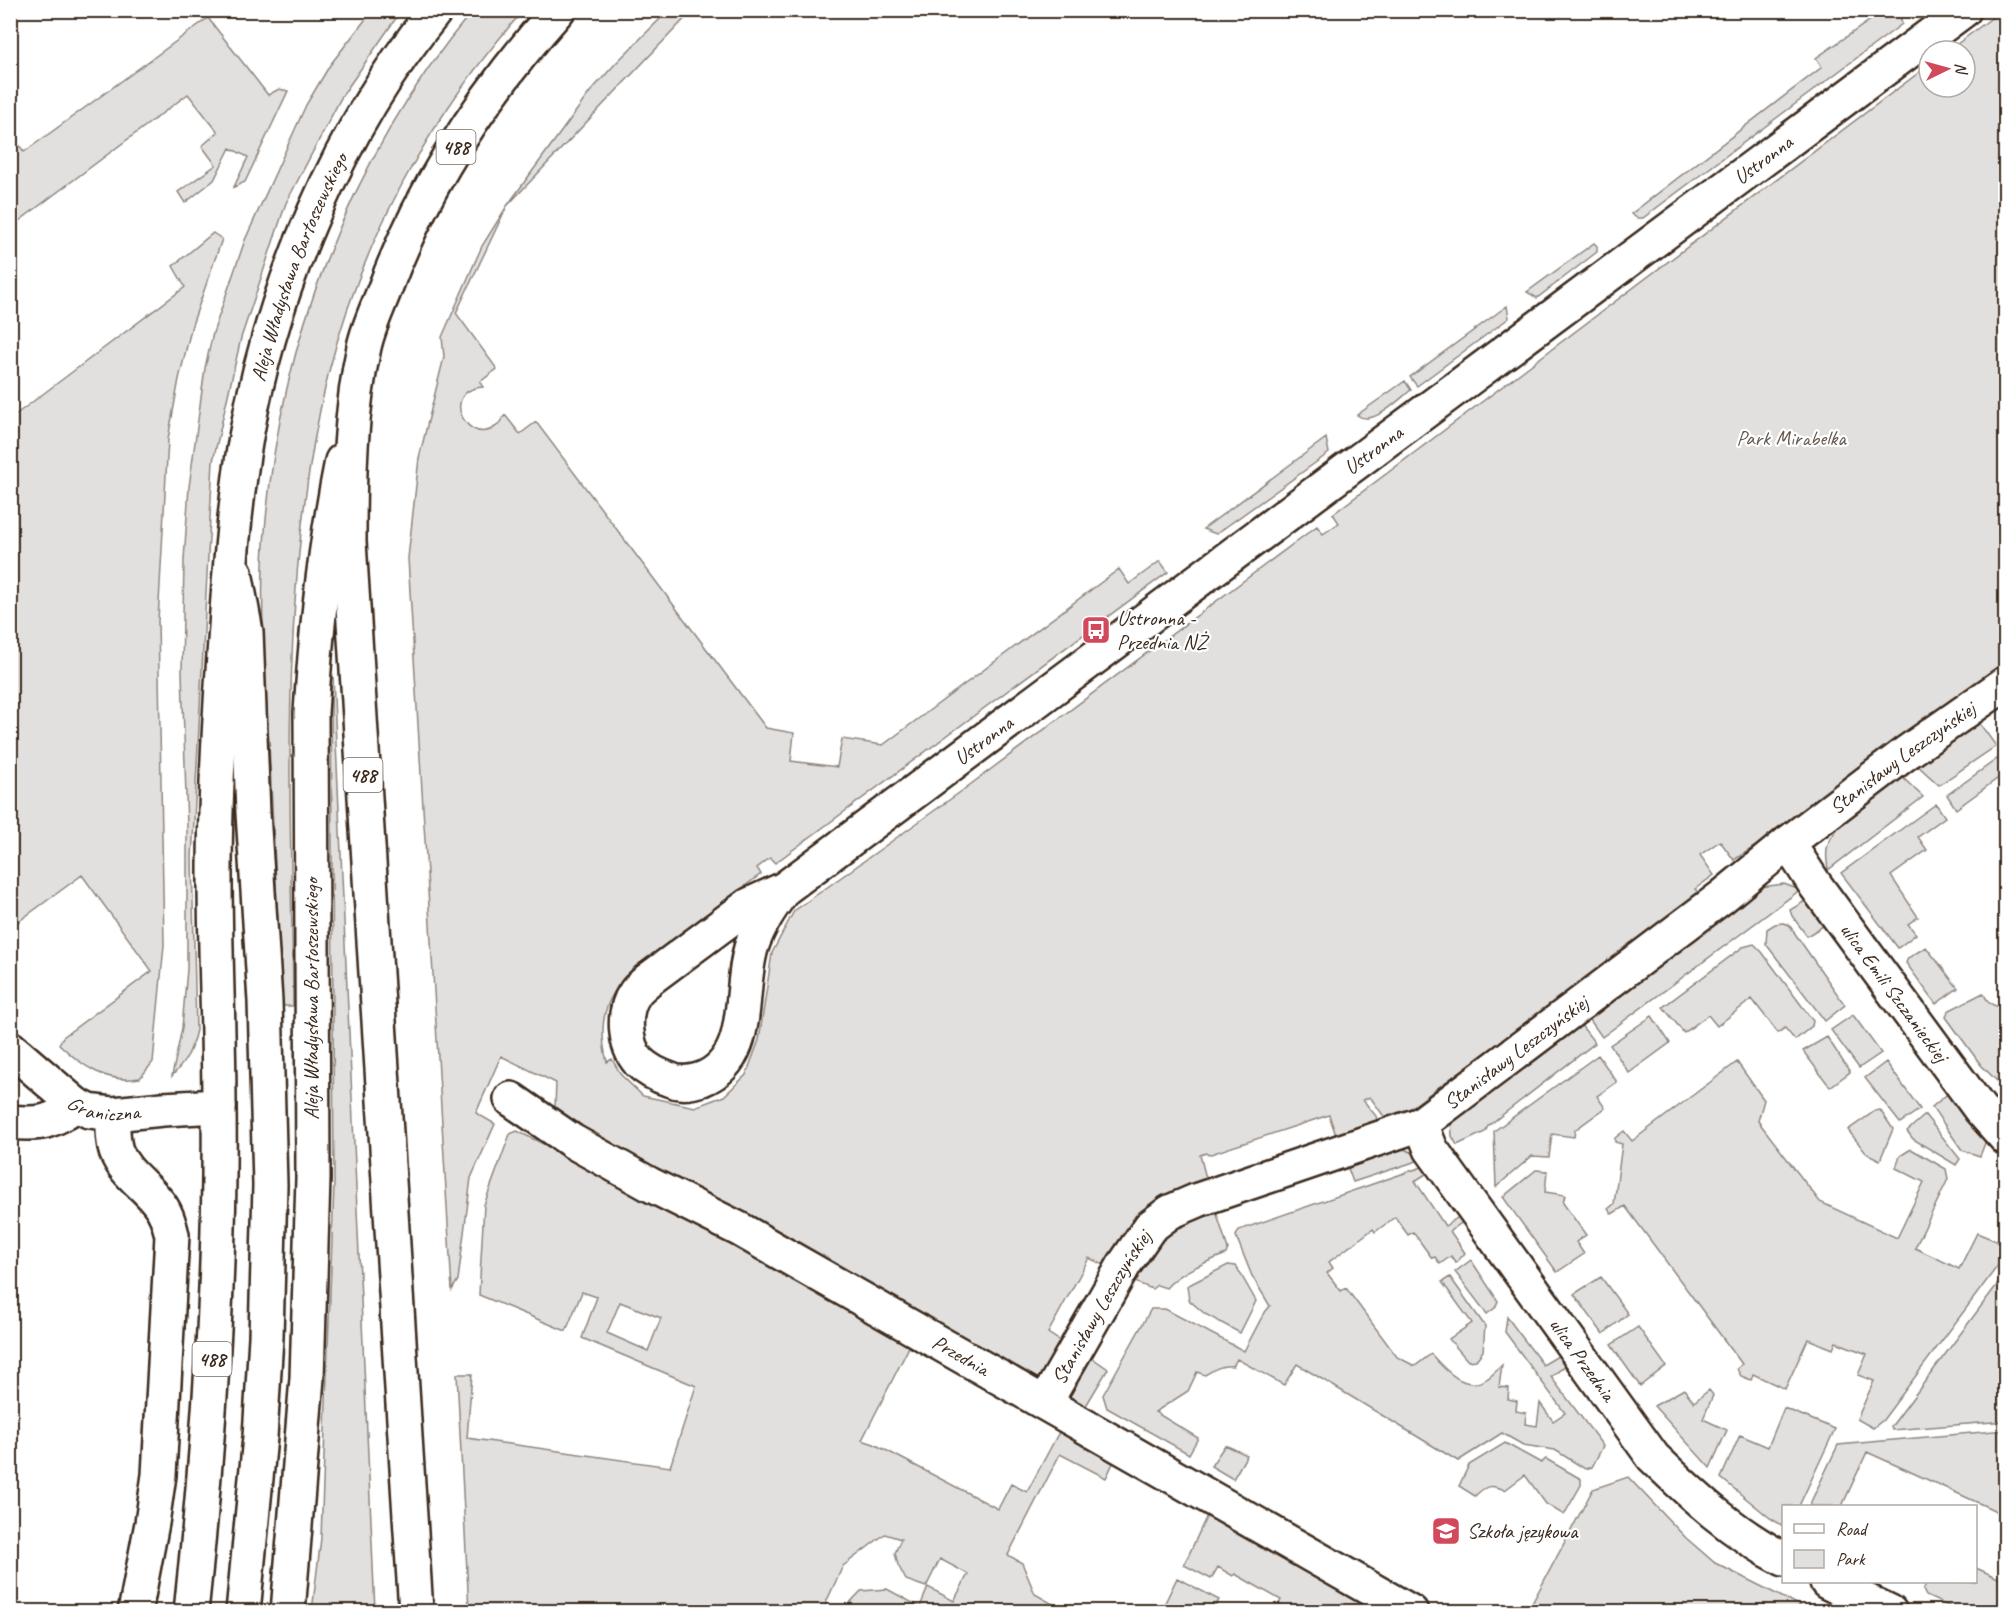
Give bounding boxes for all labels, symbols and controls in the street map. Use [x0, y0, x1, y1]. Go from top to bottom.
north arrow [1917, 39, 1977, 99]
text: N [1951, 62, 1972, 77]
street label: Ustronna [1729, 128, 1799, 190]
road number: 488 [436, 130, 476, 164]
street label: Aleja Władysława Bartoszewskiego [245, 146, 354, 384]
street label: Ustronna [1339, 419, 1409, 480]
park label: Park Mirabelka [1736, 425, 1847, 451]
place label: Ustronna - Przednia NŻ [1117, 605, 1210, 655]
bus stop icon: Ustronna - Przednia NŻ [1080, 614, 1112, 646]
street label: Stanisławy Leszczyńskiej [1824, 694, 1982, 820]
street label: Ustronna [949, 709, 1019, 771]
road number: 488 [344, 758, 382, 792]
street label: Aleja Władysława Bartoszewskiego [298, 876, 324, 1120]
street label: ulica Emili Szczanieckiej [1834, 917, 1955, 1069]
street label: Stanisławy Leszczyńskiej [1439, 988, 1595, 1115]
street label: Graniczna [62, 1090, 143, 1127]
street label: Stanisławy Leszczyńskiej [1046, 1223, 1158, 1389]
street label: ulica Przednia [1543, 1312, 1623, 1408]
street label: Przednia [928, 1329, 996, 1383]
road number: 488 [192, 1342, 232, 1376]
legend [1782, 1505, 1977, 1583]
school or university icon: Szkoła językowa [1430, 1515, 1462, 1547]
place label: Szkoła językowa [1467, 1518, 1579, 1544]
text: Road [1836, 1518, 1869, 1540]
text: Park [1836, 1548, 1866, 1570]

